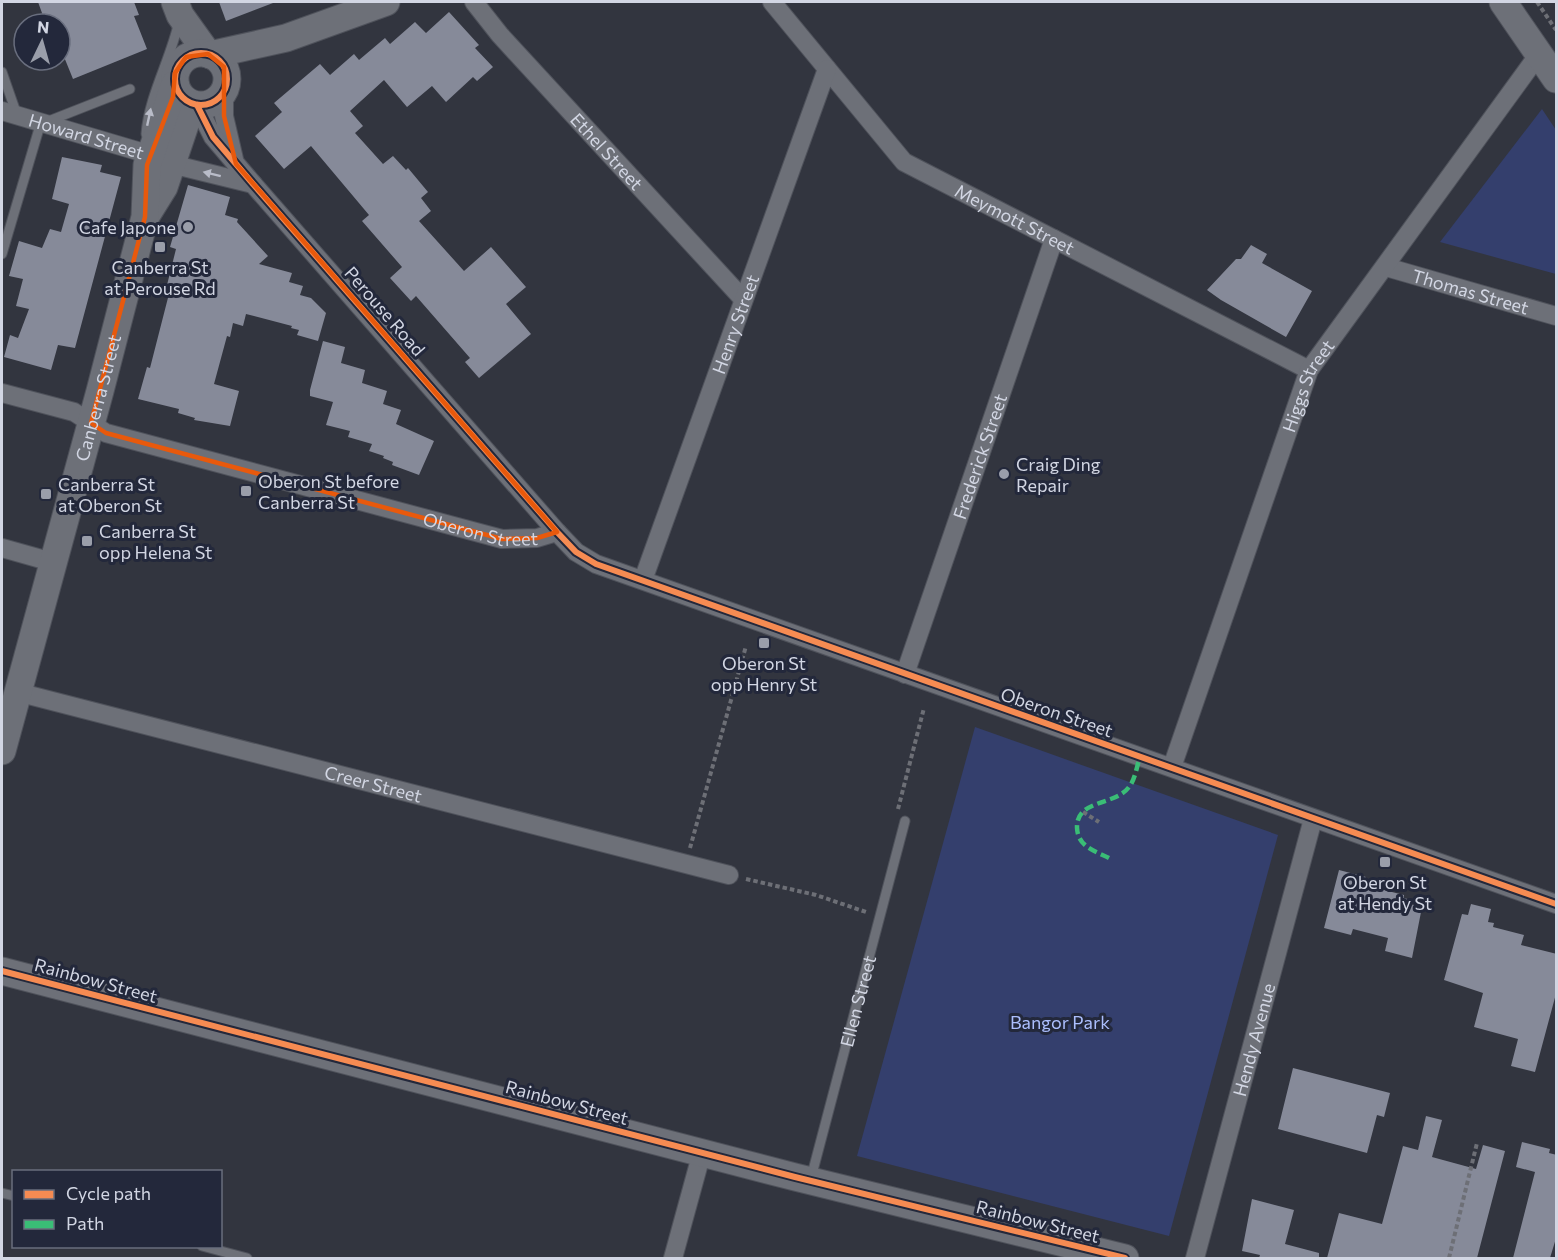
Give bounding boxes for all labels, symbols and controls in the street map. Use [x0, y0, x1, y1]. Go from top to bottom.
north arrow [12, 12, 72, 72]
text: N [37, 17, 50, 37]
one-way arrow [145, 107, 154, 126]
street label: Howard Street [26, 108, 147, 163]
street label: Ethel Street [566, 108, 648, 194]
one-way arrow [203, 168, 221, 178]
street label: Meymott Street [951, 179, 1078, 259]
place label: Cafe Japone [79, 216, 176, 238]
marker: Cafe Japone [181, 220, 195, 234]
marker: Canberra St at Perouse Rd [153, 240, 167, 254]
place label: Canberra St at Perouse Rd [104, 256, 216, 299]
street label: Perouse Road [340, 262, 430, 360]
street label: Thomas Street [1410, 264, 1531, 319]
street label: Henry Street [707, 271, 763, 377]
street label: Canberra Street [70, 332, 125, 464]
street label: Higgs Street [1277, 335, 1339, 435]
street label: Frederick Street [948, 391, 1011, 522]
place label: Craig Ding Repair [1016, 453, 1101, 496]
marker: Craig Ding Repair [997, 467, 1011, 481]
place label: Oberon St before Canberra St [258, 470, 399, 513]
place label: Canberra St at Oberon St [58, 473, 162, 516]
marker: Oberon St before Canberra St [239, 484, 253, 498]
marker: Canberra St at Oberon St [39, 487, 53, 501]
street label: Oberon Street [421, 507, 538, 550]
place label: Canberra St opp Helena St [99, 520, 212, 563]
marker: Canberra St opp Helena St [80, 534, 94, 548]
marker: Oberon St opp Henry St [757, 636, 771, 650]
place label: Oberon St opp Henry St [711, 652, 817, 695]
street label: Oberon Street [998, 683, 1116, 741]
street label: Creer Street [322, 761, 424, 807]
marker: Oberon St at Hendy St [1378, 855, 1392, 869]
place label: Oberon St at Hendy St [1338, 871, 1432, 914]
street label: Rainbow Street [32, 953, 160, 1007]
street label: Ellen Street [835, 953, 880, 1049]
street label: Hendy Avenue [1228, 981, 1279, 1099]
park label: Bangor Park [1010, 1011, 1110, 1033]
street label: Rainbow Street [503, 1075, 631, 1129]
legend [12, 1170, 222, 1248]
text: Cycle path [66, 1182, 151, 1204]
street label: Rainbow Street [974, 1195, 1102, 1247]
text: Path [66, 1212, 104, 1234]

